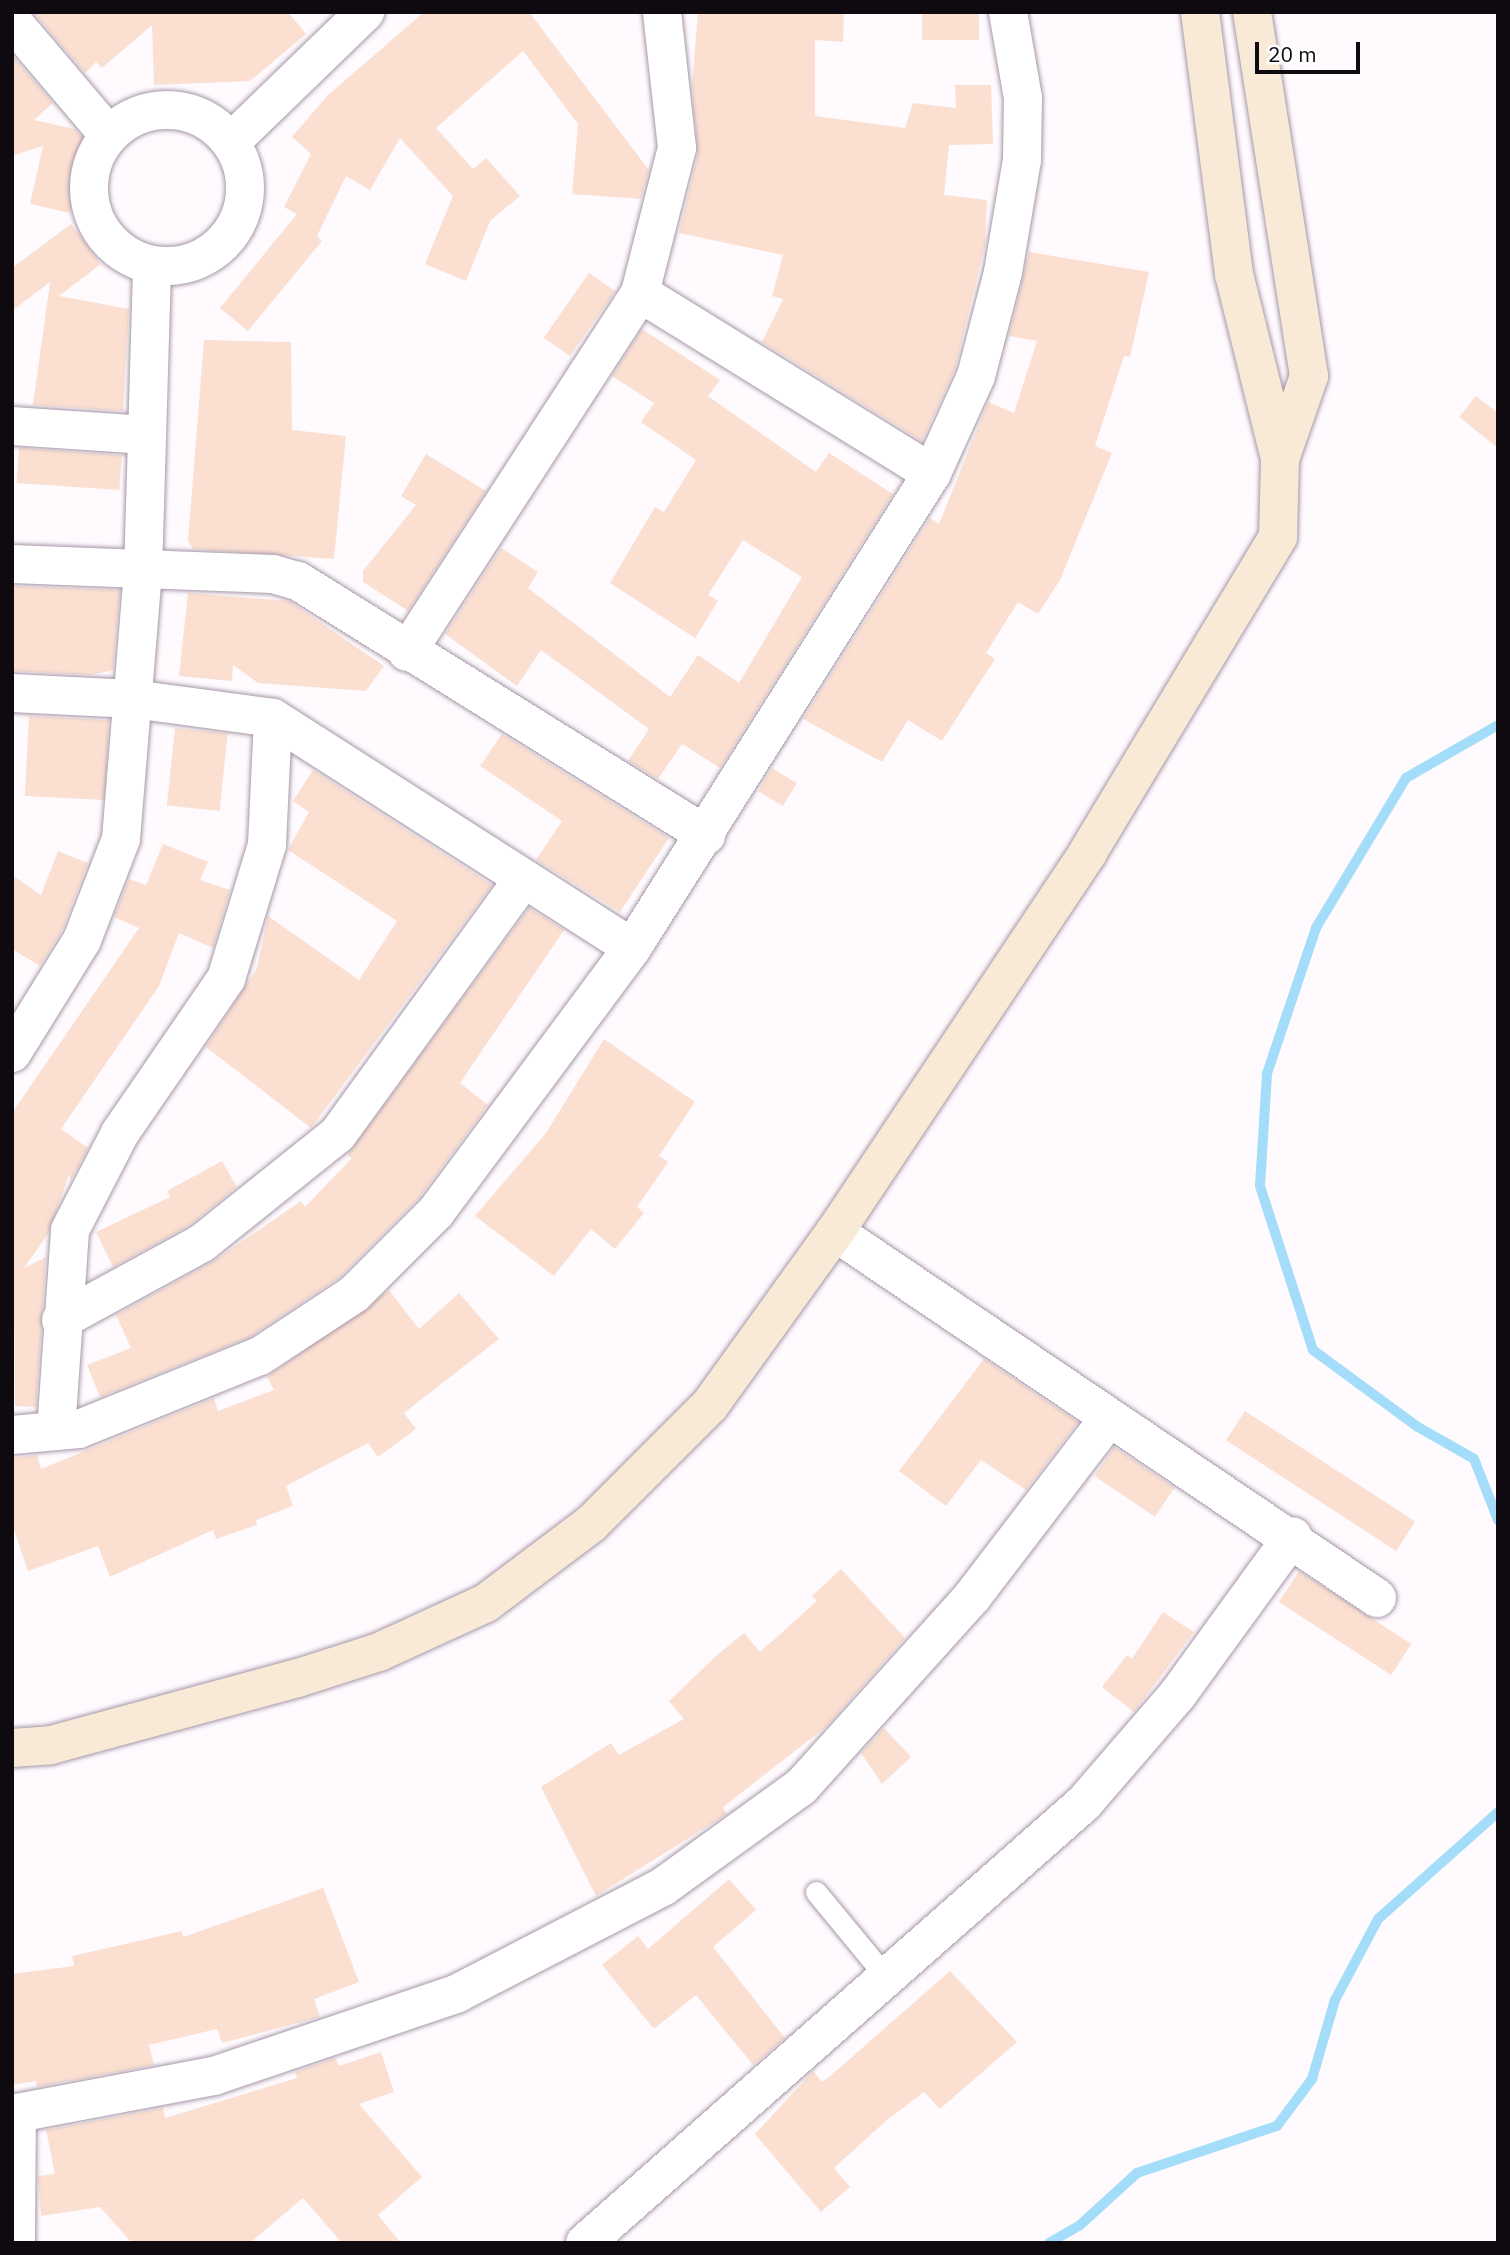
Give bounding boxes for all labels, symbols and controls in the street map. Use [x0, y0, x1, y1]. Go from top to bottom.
scale bar [1258, 28, 1363, 72]
text: 20 m [1268, 40, 1317, 68]

